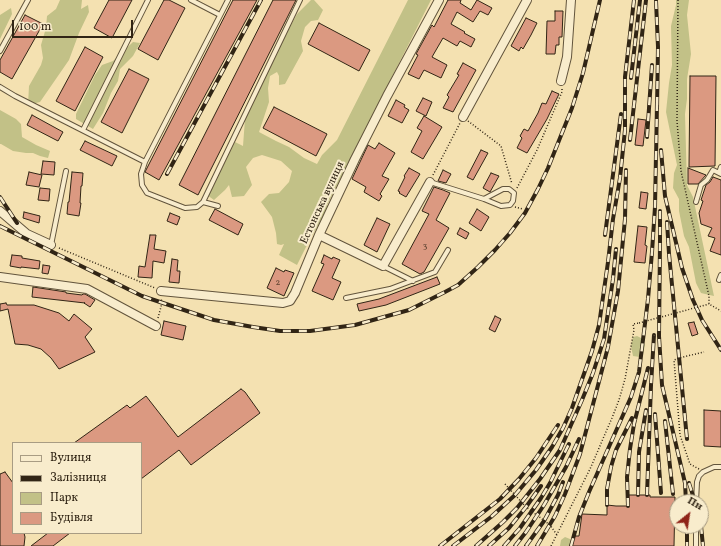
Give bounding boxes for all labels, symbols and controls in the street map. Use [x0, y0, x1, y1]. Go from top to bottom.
scale bar [14, 12, 135, 38]
text: 100 m [19, 19, 51, 35]
street label: Естонська вулиця [298, 160, 348, 246]
house number: 3 [423, 241, 427, 251]
house number: 2 [276, 278, 280, 288]
legend [12, 442, 142, 534]
text: Вулиця [50, 450, 91, 466]
text: Залізниця [50, 470, 106, 486]
text: Парк [50, 490, 78, 506]
north arrow [669, 494, 709, 534]
text: Пн [684, 494, 705, 514]
text: Будівля [50, 510, 93, 526]

